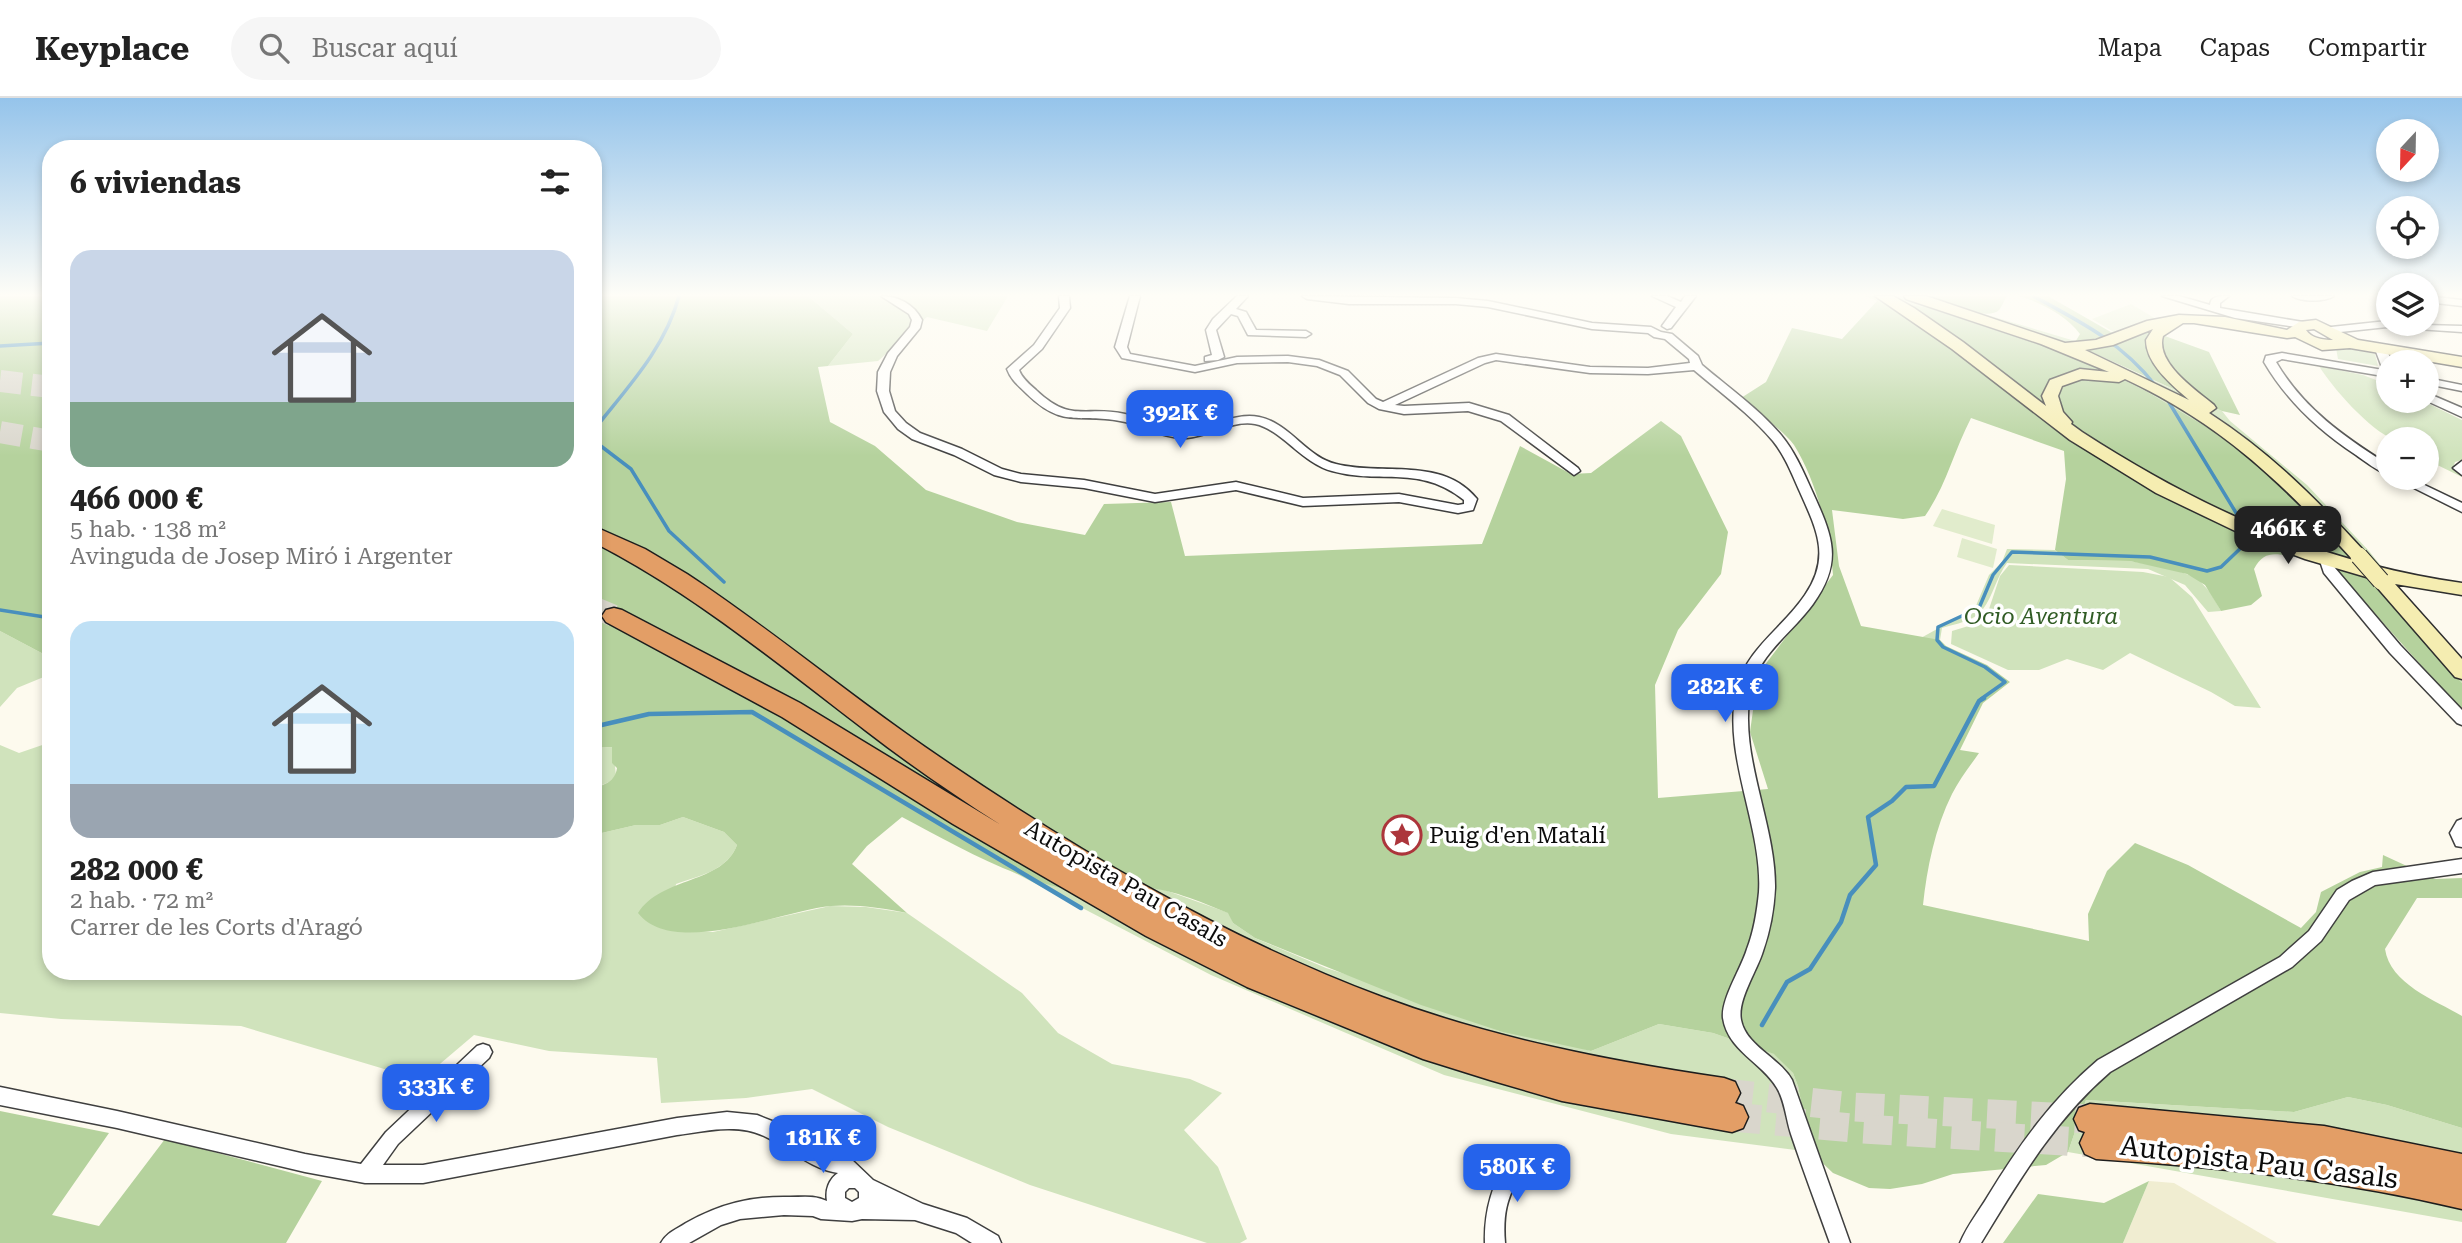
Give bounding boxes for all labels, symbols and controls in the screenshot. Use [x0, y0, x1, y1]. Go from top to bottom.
search box [231, 17, 721, 80]
text: Keyplace [35, 29, 189, 68]
icon: search [255, 29, 293, 67]
text: Buscar aquí [311, 33, 458, 63]
text: Mapa [2098, 34, 2162, 62]
text: Capas [2200, 34, 2270, 62]
text: Compartir [2308, 34, 2427, 62]
north arrow [2376, 119, 2440, 182]
map controls [2376, 119, 2439, 490]
icon: filters [536, 163, 574, 201]
text: 6 viviendas [70, 165, 241, 200]
button: locate [2376, 196, 2439, 259]
button: layers [2376, 273, 2439, 336]
icon: home [259, 295, 385, 421]
button: + [2376, 350, 2439, 413]
pin: 392K € [1123, 390, 1237, 450]
text: 392K € [1142, 399, 1218, 426]
button: − [2376, 427, 2439, 490]
text: 466 000 € [70, 481, 203, 516]
pin: 466K € [2231, 506, 2345, 566]
text: 466K € [2250, 515, 2326, 542]
text: 5 hab. · 138 m² [70, 516, 226, 543]
text: Avinguda de Josep Miró i Argenter [70, 543, 453, 570]
park label: Ocio Aventura [1964, 603, 2118, 630]
pin: 282K € [1668, 664, 1782, 724]
icon: home [259, 666, 385, 792]
text: 282K € [1687, 673, 1763, 700]
place icon: Puig d'en Matalí [1381, 814, 1423, 856]
street label: Autopista Pau Casals [1020, 815, 1232, 953]
place label: Puig d'en Matalí [1429, 822, 1606, 849]
text: 282 000 € [70, 852, 203, 887]
text: 2 hab. · 72 m² [70, 887, 213, 914]
text: Carrer de les Corts d'Aragó [70, 914, 363, 941]
pin: 333K € [379, 1065, 493, 1124]
text: 333K € [398, 1073, 474, 1100]
pin: 181K € [766, 1116, 880, 1175]
text: 181K € [785, 1124, 861, 1151]
street label: Autopista Pau Casals [2118, 1129, 2400, 1195]
pin: 580K € [1460, 1144, 1574, 1204]
text: 580K € [1479, 1153, 1555, 1180]

